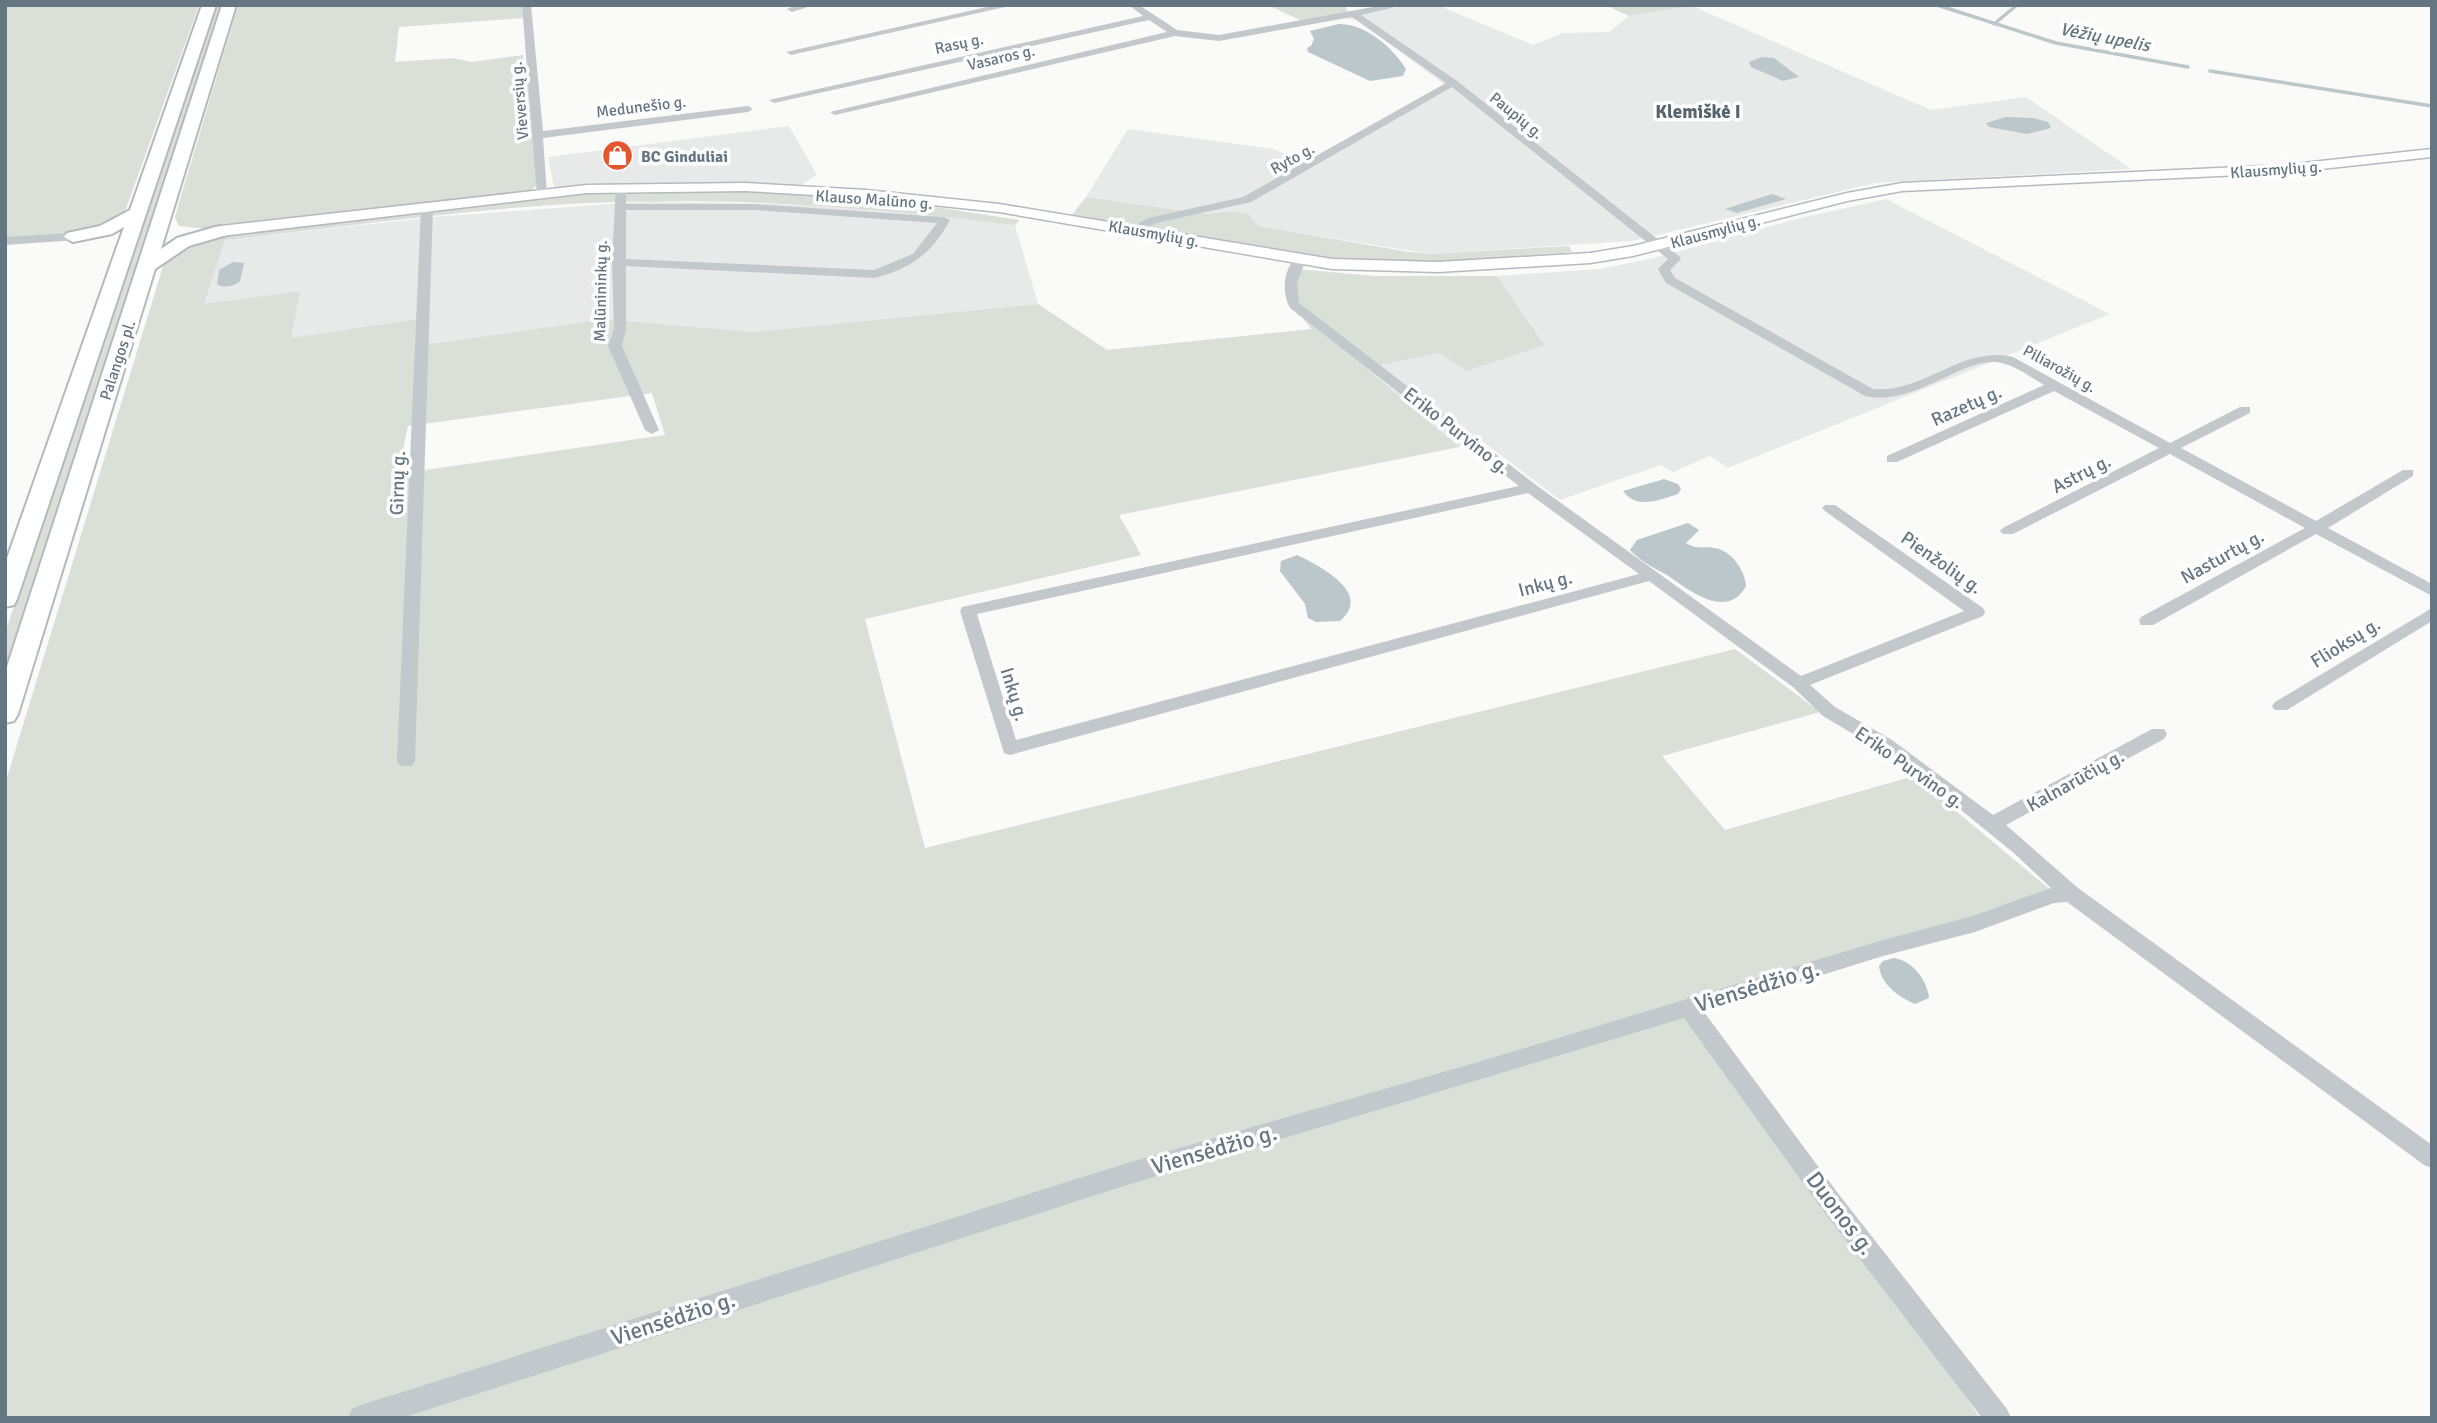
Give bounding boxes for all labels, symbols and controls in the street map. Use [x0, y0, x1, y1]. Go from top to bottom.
water label: Vėžių upelis [2058, 17, 2154, 57]
street label: Rasų g. [933, 29, 986, 59]
street label: Vasaros g. [965, 40, 1037, 75]
street label: Vieversių g. [507, 61, 533, 141]
street label: Paupių g. [1485, 88, 1547, 143]
street label: Medunešio g. [595, 92, 687, 122]
district label: Klemiškė I [1655, 100, 1741, 124]
shop icon: BC Ginduliai [601, 139, 635, 173]
street label: Ryto g. [1267, 139, 1318, 179]
place label: BC Ginduliai [641, 147, 728, 167]
street label: Klausmylių g. [2229, 157, 2323, 183]
street label: Klauso Malūno g. [815, 186, 933, 214]
street label: Klausmylių g. [1668, 210, 1762, 254]
street label: Klausmylių g. [1107, 216, 1201, 252]
street label: Malūnininkų g. [590, 240, 612, 342]
street label: Palangos pl. [96, 318, 140, 403]
street label: Piliarožių g. [2019, 341, 2100, 397]
street label: Razetų g. [1927, 380, 2005, 432]
street label: Eriko Purvino g. [1399, 382, 1514, 480]
street label: Astrų g. [2048, 449, 2115, 499]
street label: Girnų g. [385, 450, 411, 516]
street label: Nasturtų g. [2177, 524, 2268, 590]
street label: Pienžolių g. [1896, 526, 1987, 600]
street label: Inkų g. [1516, 565, 1575, 603]
street label: Flioksų g. [2306, 612, 2385, 674]
street label: Inkų g. [995, 665, 1034, 724]
street label: Eriko Purvino g. [1850, 721, 1969, 814]
street label: Kalnarūčių g. [2023, 744, 2128, 817]
street label: Viensėdžio g. [1691, 954, 1823, 1019]
street label: Viensėdžio g. [1148, 1118, 1280, 1181]
street label: Duonos g. [1800, 1166, 1881, 1261]
street label: Viensėdžio g. [607, 1285, 739, 1352]

